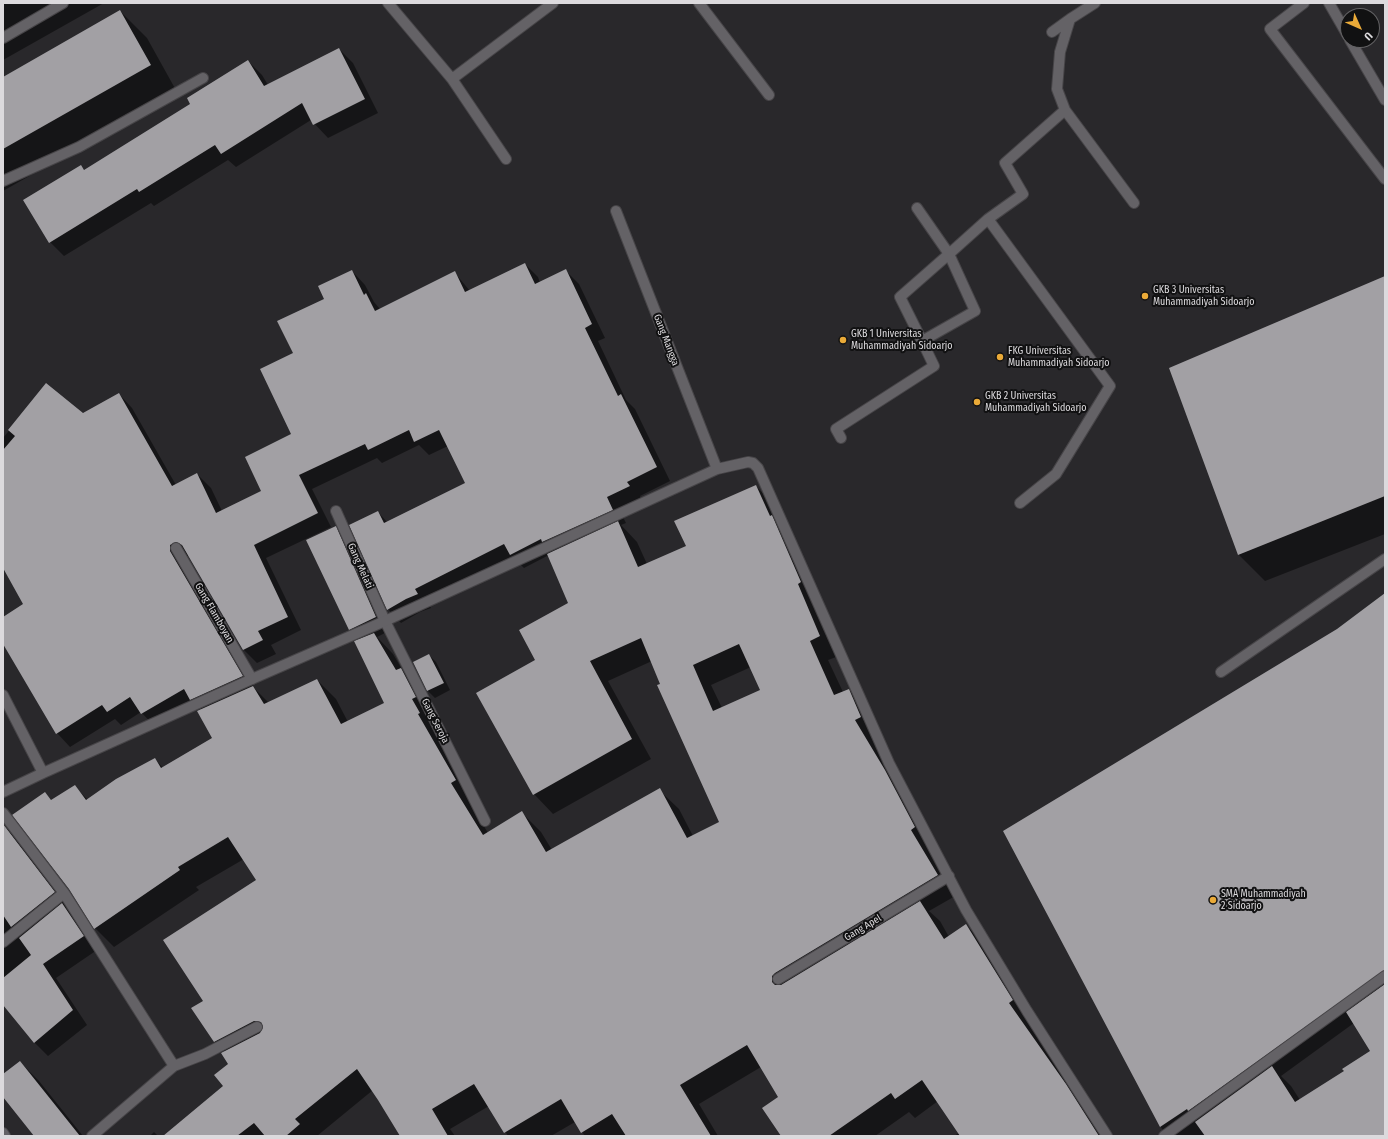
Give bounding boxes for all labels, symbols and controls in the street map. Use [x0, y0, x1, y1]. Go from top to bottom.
north arrow [1340, 8, 1380, 48]
text: U [1361, 29, 1375, 43]
place label: GKB 3 Universitas Muhammadiyah Sidoarjo [1153, 284, 1255, 308]
marker: GKB 3 Universitas Muhammadiyah Sidoarjo [1140, 291, 1150, 301]
street label: Gang Mangga [651, 312, 681, 368]
place label: GKB 1 Universitas Muhammadiyah Sidoarjo [851, 328, 953, 352]
marker: GKB 1 Universitas Muhammadiyah Sidoarjo [838, 335, 848, 345]
place label: FKG Universitas Muhammadiyah Sidoarjo [1008, 345, 1110, 368]
marker: FKG Universitas Muhammadiyah Sidoarjo [995, 352, 1005, 362]
place label: GKB 2 Universitas Muhammadiyah Sidoarjo [985, 390, 1087, 414]
marker: GKB 2 Universitas Muhammadiyah Sidoarjo [972, 397, 982, 407]
street label: Gang Melati [345, 542, 375, 590]
street label: Gang Flamboyan [192, 581, 236, 645]
street label: Gang Seroja [419, 697, 451, 745]
place label: SMA Muhammadiyah 2 Sidoarjo [1221, 888, 1306, 912]
marker: SMA Muhammadiyah 2 Sidoarjo [1208, 895, 1218, 905]
street label: Gang Apel [842, 912, 884, 944]

